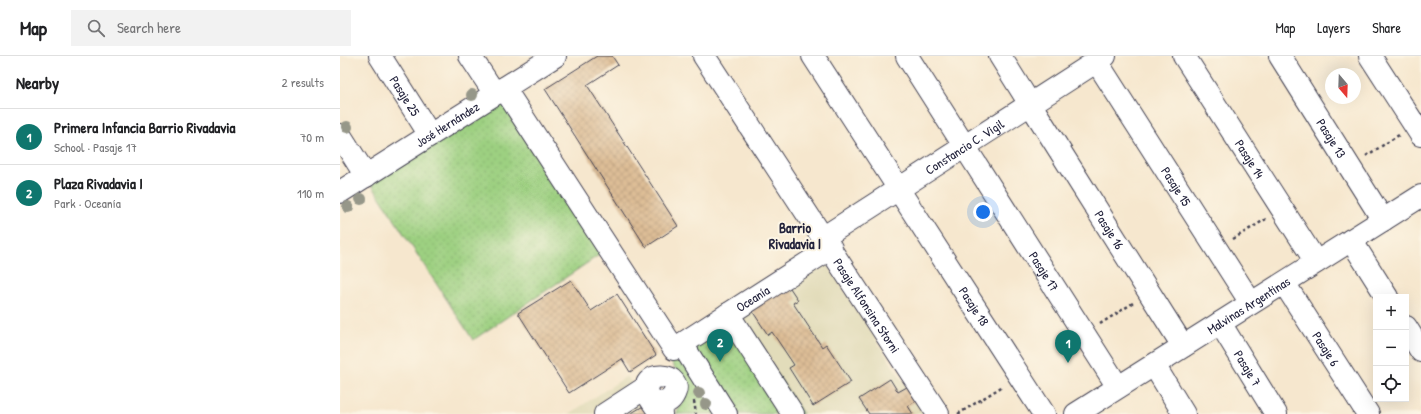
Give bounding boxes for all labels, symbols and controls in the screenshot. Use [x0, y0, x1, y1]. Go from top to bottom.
search box [71, 10, 351, 46]
text: Map [20, 15, 47, 41]
icon: search [85, 17, 107, 39]
text: Search here [117, 17, 181, 38]
text: Map [1275, 18, 1295, 37]
text: Layers [1317, 18, 1350, 37]
text: Share [1372, 18, 1401, 37]
north arrow [1325, 68, 1361, 104]
text: Nearby [16, 71, 59, 94]
street label: Pasaje 25 [386, 72, 425, 120]
text: 2 results [282, 73, 324, 91]
street label: José Hernández [412, 97, 483, 151]
street label: Constancio C. Vigil [922, 114, 1008, 179]
street label: Pasaje 13 [1312, 115, 1351, 161]
text: Primera Infancia Barrio Rivadavia [54, 117, 235, 138]
text: 1 [27, 128, 31, 146]
text: 70 m [300, 128, 324, 146]
street label: Pasaje 14 [1231, 136, 1269, 182]
text: School · Pasaje 17 [54, 138, 137, 156]
street label: Pasaje 15 [1157, 163, 1196, 210]
text: Plaza Rivadavia I [54, 173, 143, 194]
text: 2 [26, 184, 32, 202]
text: 110 m [297, 184, 324, 202]
text: Park · Oceanía [54, 194, 121, 212]
your location [973, 202, 993, 222]
street label: Pasaje 16 [1091, 207, 1129, 253]
district label: Barrio Rivadavia I [769, 218, 821, 253]
street label: Pasaje 17 [1025, 248, 1064, 295]
street label: Pasaje Alfonsina Storni [829, 255, 905, 356]
street label: Malvinas Argentinas [1203, 272, 1293, 338]
street label: Oceanía [732, 281, 773, 316]
street label: Pasaje 18 [955, 283, 994, 330]
map controls [1373, 294, 1409, 402]
button: + [1373, 294, 1409, 330]
street label: Pasaje 6 [1308, 328, 1344, 369]
pin: 2 [707, 329, 733, 362]
pin: 1 [1055, 330, 1081, 363]
button: − [1373, 330, 1409, 366]
street label: Pasaje 7 [1230, 347, 1266, 390]
button: locate [1373, 366, 1409, 402]

